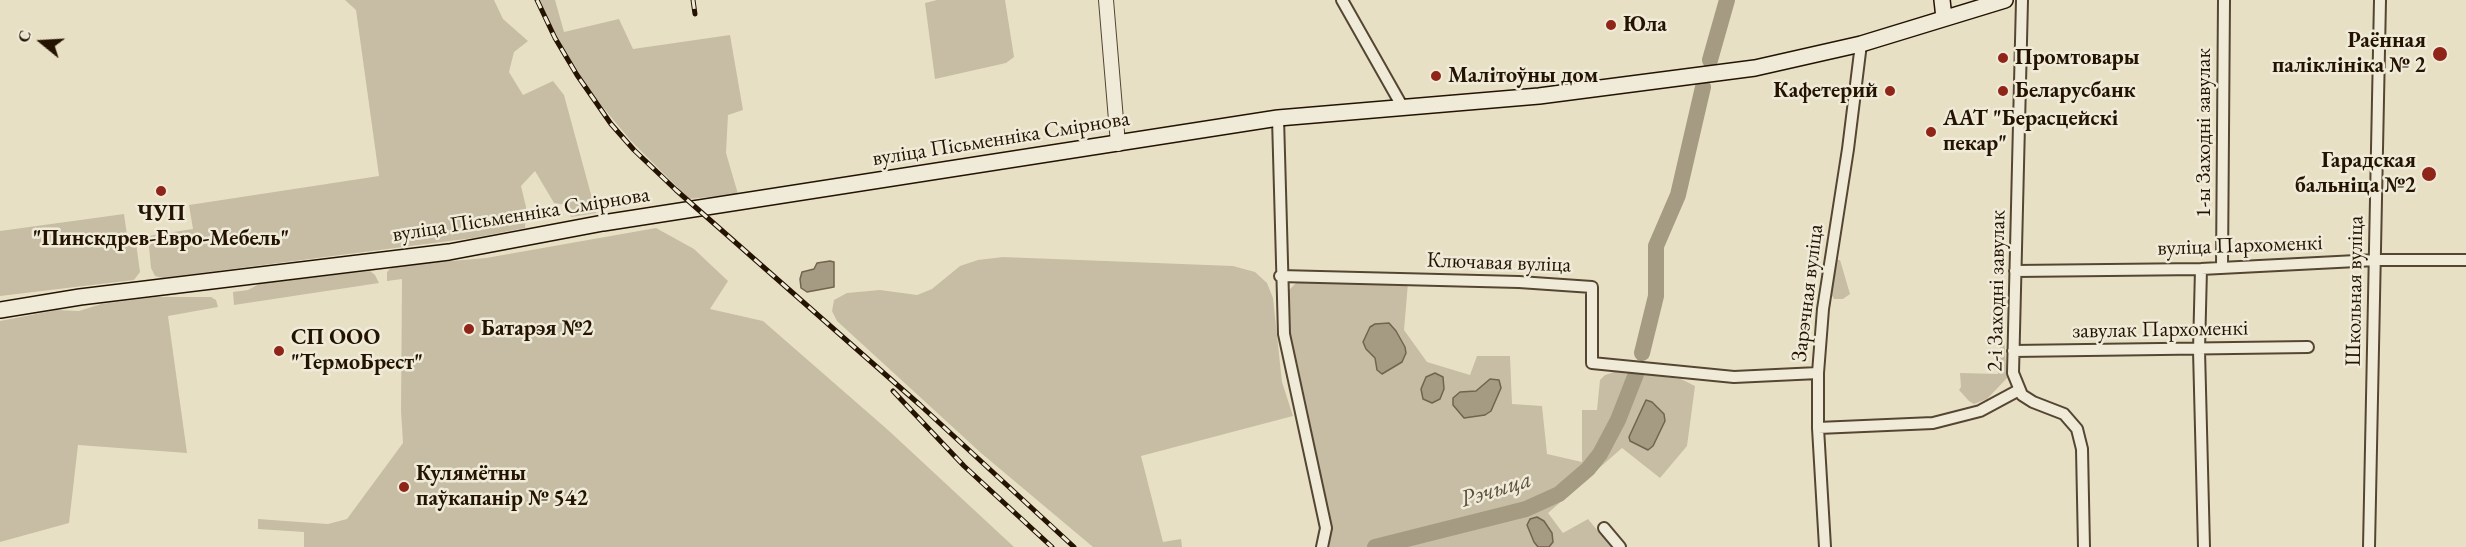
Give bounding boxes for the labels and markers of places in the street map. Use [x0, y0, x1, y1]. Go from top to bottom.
place label: Юла [1623, 12, 1667, 38]
marker: Юла [1604, 18, 1618, 32]
place label: Раённая паліклініка № 2 [2272, 28, 2426, 80]
place label: Промтовары [2015, 45, 2140, 71]
marker: Раённая паліклініка № 2 [2431, 45, 2449, 63]
marker: Промтовары [1996, 51, 2010, 65]
place label: Малітоўны дом [1448, 63, 1598, 89]
marker: Малітоўны дом [1429, 69, 1443, 83]
place label: Кафетерий [1773, 78, 1878, 104]
place label: Беларусбанк [2015, 78, 2136, 104]
marker: Кафетерий [1883, 84, 1897, 98]
marker: Беларусбанк [1996, 84, 2010, 98]
place label: ААТ "Берасцейскі пекар" [1943, 106, 2118, 158]
marker: ААТ "Берасцейскі пекар" [1924, 125, 1938, 139]
place label: Гарадская бальніца №2 [2295, 148, 2416, 200]
marker: Гарадская бальніца №2 [2420, 165, 2438, 183]
marker: ЧУП "Пинскдрев-Евро-Мебель" [154, 184, 168, 198]
place label: ЧУП "Пинскдрев-Евро-Мебель" [33, 201, 289, 252]
place label: Батарэя №2 [481, 316, 593, 342]
marker: Батарэя №2 [462, 322, 476, 336]
place label: СП ООО "ТермоБрест" [291, 325, 423, 376]
marker: СП ООО "ТермоБрест" [272, 344, 286, 358]
place label: Кулямётны паўкапанір № 542 [416, 461, 588, 512]
marker: Кулямётны паўкапанір № 542 [397, 480, 411, 494]

